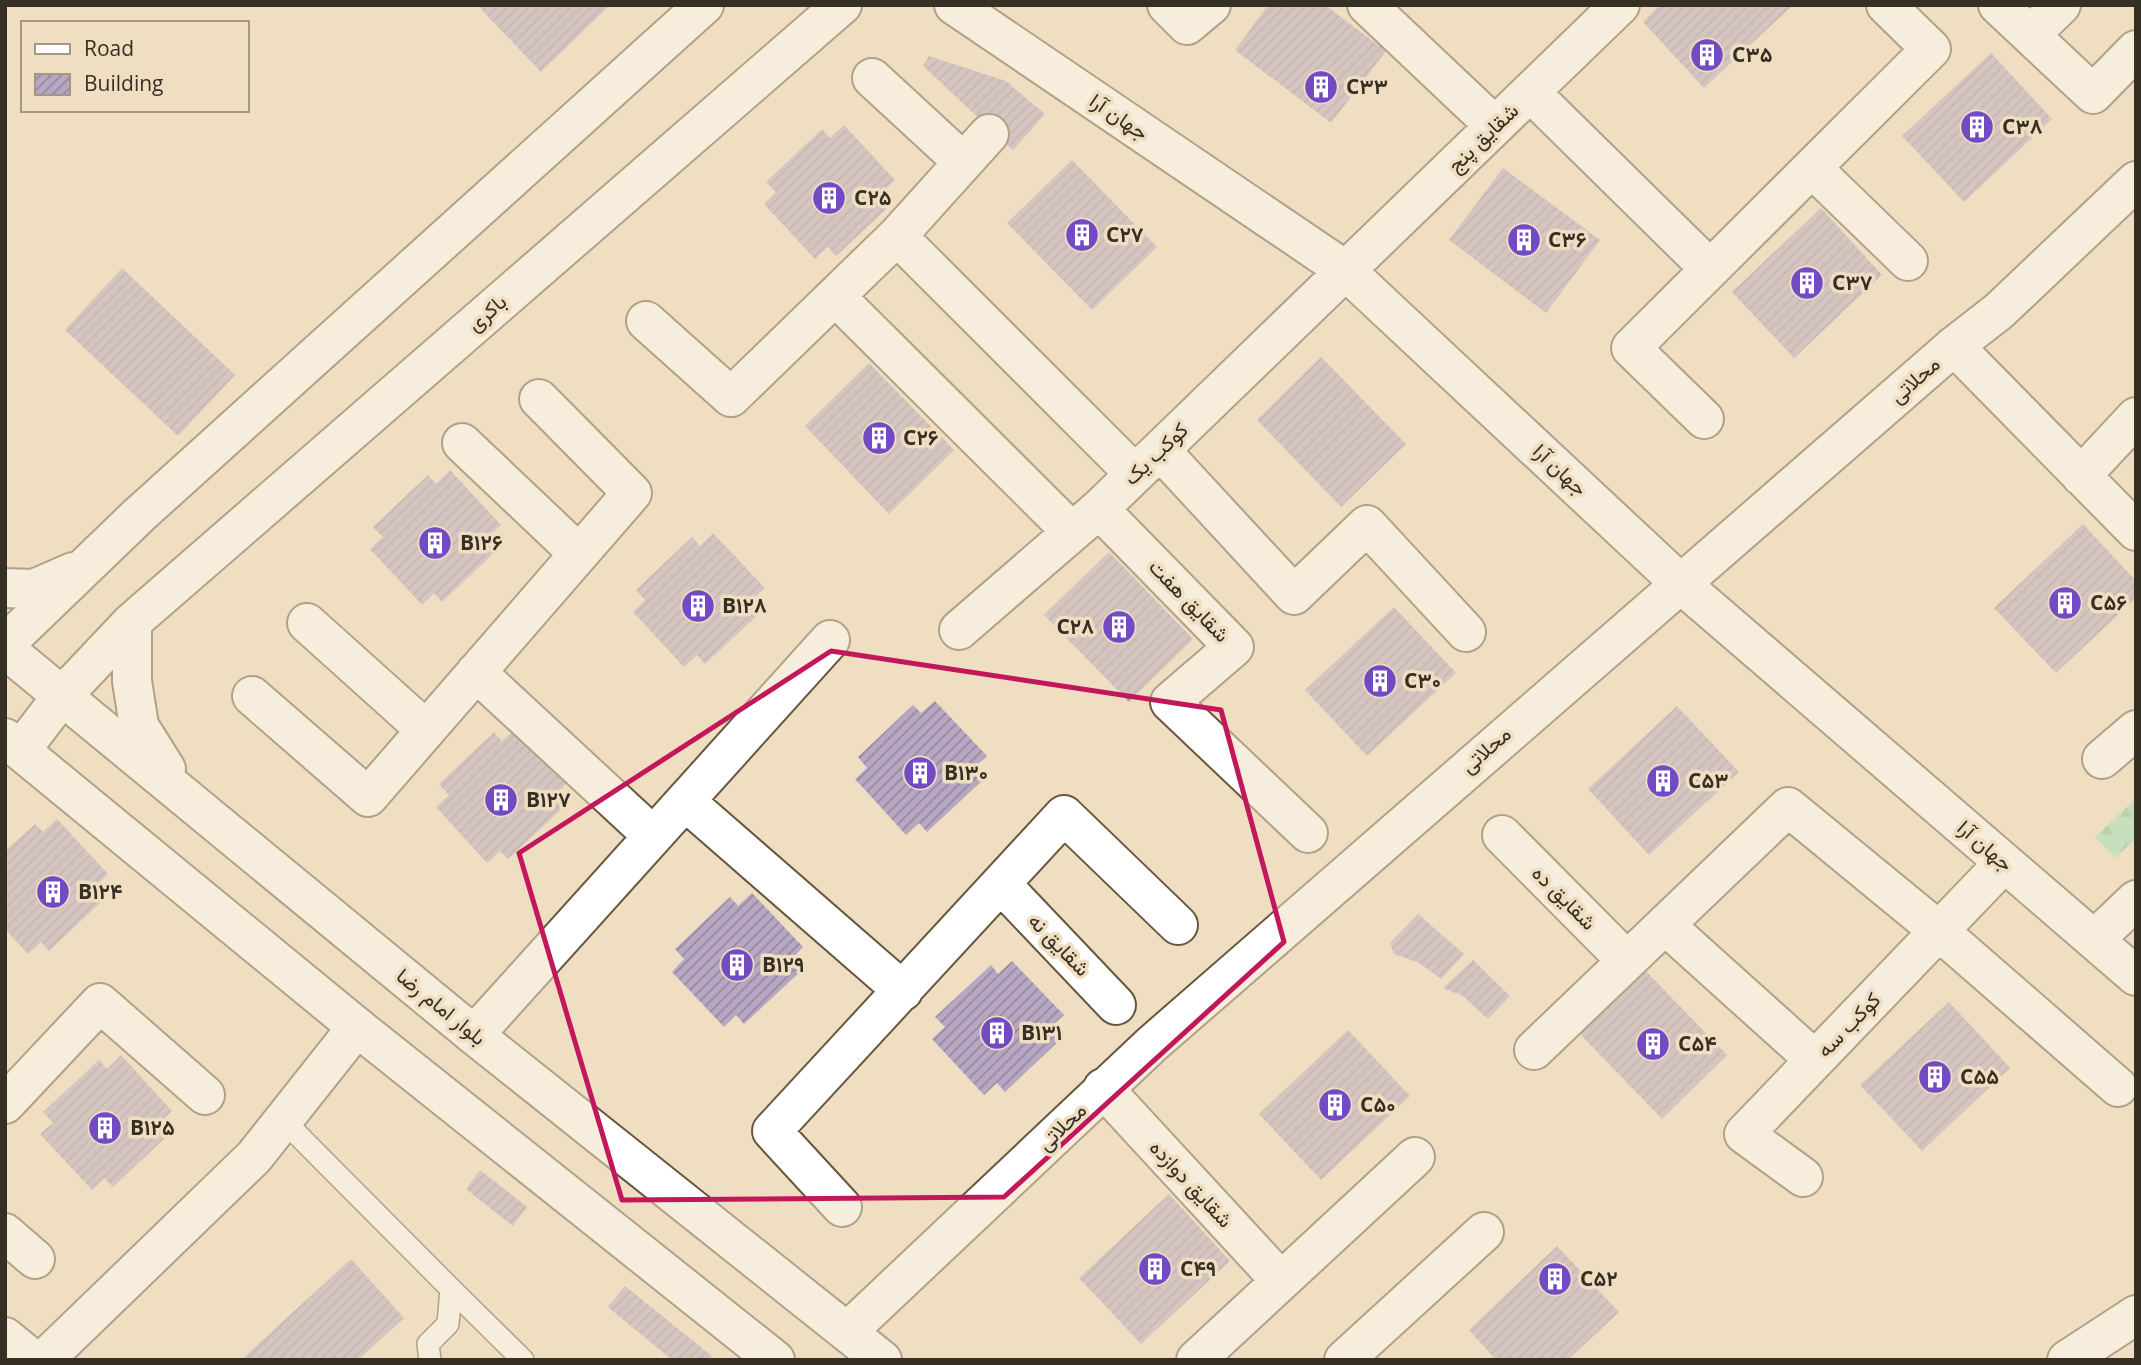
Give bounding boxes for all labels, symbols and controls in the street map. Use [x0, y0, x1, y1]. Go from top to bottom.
legend [21, 21, 248, 112]
text: Road [84, 34, 134, 62]
building icon: C۳۵ [1688, 36, 1726, 74]
place label: C۳۵ [1732, 40, 1772, 68]
building icon: C۳۳ [1302, 68, 1340, 106]
text: Building [84, 69, 163, 97]
place label: C۳۳ [1346, 72, 1388, 100]
street label: جهان آرا [1085, 86, 1154, 146]
street label: شقایق پنج [1441, 96, 1525, 179]
building icon: C۳۸ [1958, 108, 1996, 146]
place label: C۳۸ [2002, 112, 2043, 140]
building icon: C۲۵ [810, 179, 848, 217]
place label: C۲۵ [854, 183, 892, 211]
building icon: C۲۷ [1063, 216, 1101, 254]
place label: C۲۷ [1106, 220, 1144, 248]
building icon: C۳۶ [1505, 221, 1543, 259]
place label: C۳۶ [1548, 225, 1587, 253]
building icon: C۳۷ [1788, 264, 1826, 302]
place label: C۳۷ [1832, 268, 1873, 296]
street label: باکری [461, 287, 512, 337]
street label: محلاتی [1883, 350, 1946, 409]
street label: کوکب یک [1117, 416, 1194, 491]
building icon: C۲۶ [860, 419, 898, 457]
place label: C۲۶ [903, 423, 939, 451]
street label: جهان آرا [1527, 437, 1594, 502]
building icon: B۱۲۶ [416, 524, 454, 562]
place label: B۱۲۶ [460, 528, 503, 556]
street label: شقایق هفت [1143, 553, 1236, 648]
building icon: C۵۶ [2046, 584, 2084, 622]
building icon: B۱۲۸ [679, 587, 717, 625]
place label: C۵۶ [2090, 588, 2127, 616]
place label: B۱۲۸ [722, 591, 767, 619]
building icon: C۲۸ [1100, 608, 1138, 646]
place label: C۲۸ [1056, 612, 1094, 640]
building icon: C۳۰ [1361, 662, 1399, 700]
place label: C۳۰ [1404, 666, 1441, 694]
street label: محلاتی [1454, 720, 1517, 779]
building icon: B۱۳۰ [901, 754, 939, 792]
place label: B۱۳۰ [944, 758, 988, 786]
building icon: C۵۳ [1644, 762, 1682, 800]
place label: C۵۳ [1688, 766, 1728, 794]
building icon: B۱۲۷ [482, 781, 520, 819]
place label: B۱۲۷ [526, 785, 571, 813]
street label: جهان آرا [1952, 813, 2019, 877]
street label: شقایق ده [1526, 859, 1603, 936]
building icon: B۱۲۴ [34, 873, 72, 911]
place label: B۱۲۴ [78, 877, 122, 905]
street label: شقایق نه [1023, 907, 1097, 982]
building icon: B۱۲۹ [718, 946, 756, 984]
place label: B۱۲۹ [762, 950, 804, 978]
street label: بلوار امام رضا [390, 961, 492, 1052]
street label: کوکب سه [1810, 986, 1886, 1063]
building icon: B۱۳۱ [978, 1014, 1016, 1052]
place label: B۱۳۱ [1021, 1018, 1062, 1046]
building icon: C۵۴ [1634, 1025, 1672, 1063]
place label: C۵۴ [1678, 1029, 1717, 1057]
building icon: C۵۵ [1916, 1058, 1954, 1096]
place label: C۵۵ [1960, 1062, 1999, 1090]
building icon: C۵۰ [1316, 1086, 1354, 1124]
place label: C۵۰ [1360, 1090, 1395, 1118]
street label: محلاتی [1031, 1096, 1092, 1157]
building icon: B۱۲۵ [86, 1109, 124, 1147]
place label: B۱۲۵ [130, 1113, 175, 1141]
street label: شقایق دوازده [1144, 1133, 1240, 1233]
building icon: C۴۹ [1136, 1250, 1174, 1288]
place label: C۴۹ [1180, 1254, 1216, 1282]
building icon: C۵۲ [1536, 1260, 1574, 1298]
place label: C۵۲ [1580, 1264, 1618, 1292]

